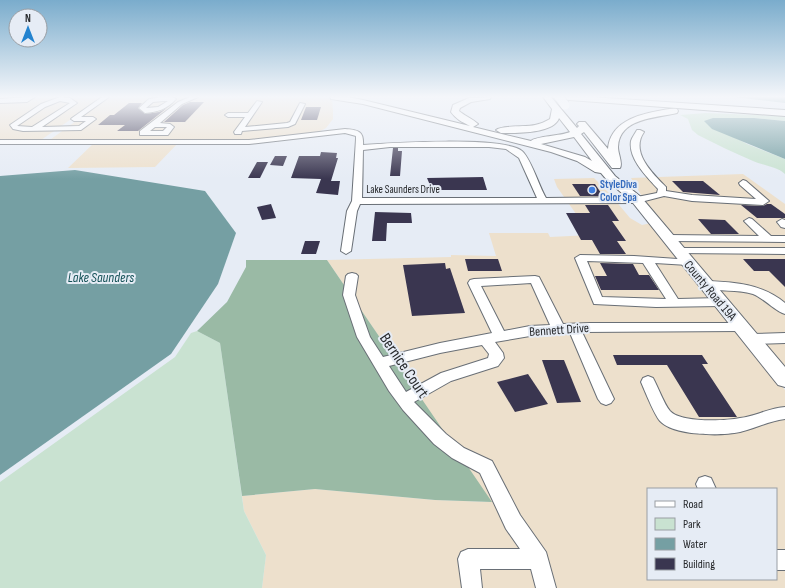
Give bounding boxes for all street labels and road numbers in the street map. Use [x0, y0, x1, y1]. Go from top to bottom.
street label: Lake Saunders Drive [366, 183, 440, 196]
street label: County Road 19A [681, 257, 740, 324]
street label: Bennett Drive [529, 320, 590, 340]
street label: Bernice Court [375, 330, 432, 402]

